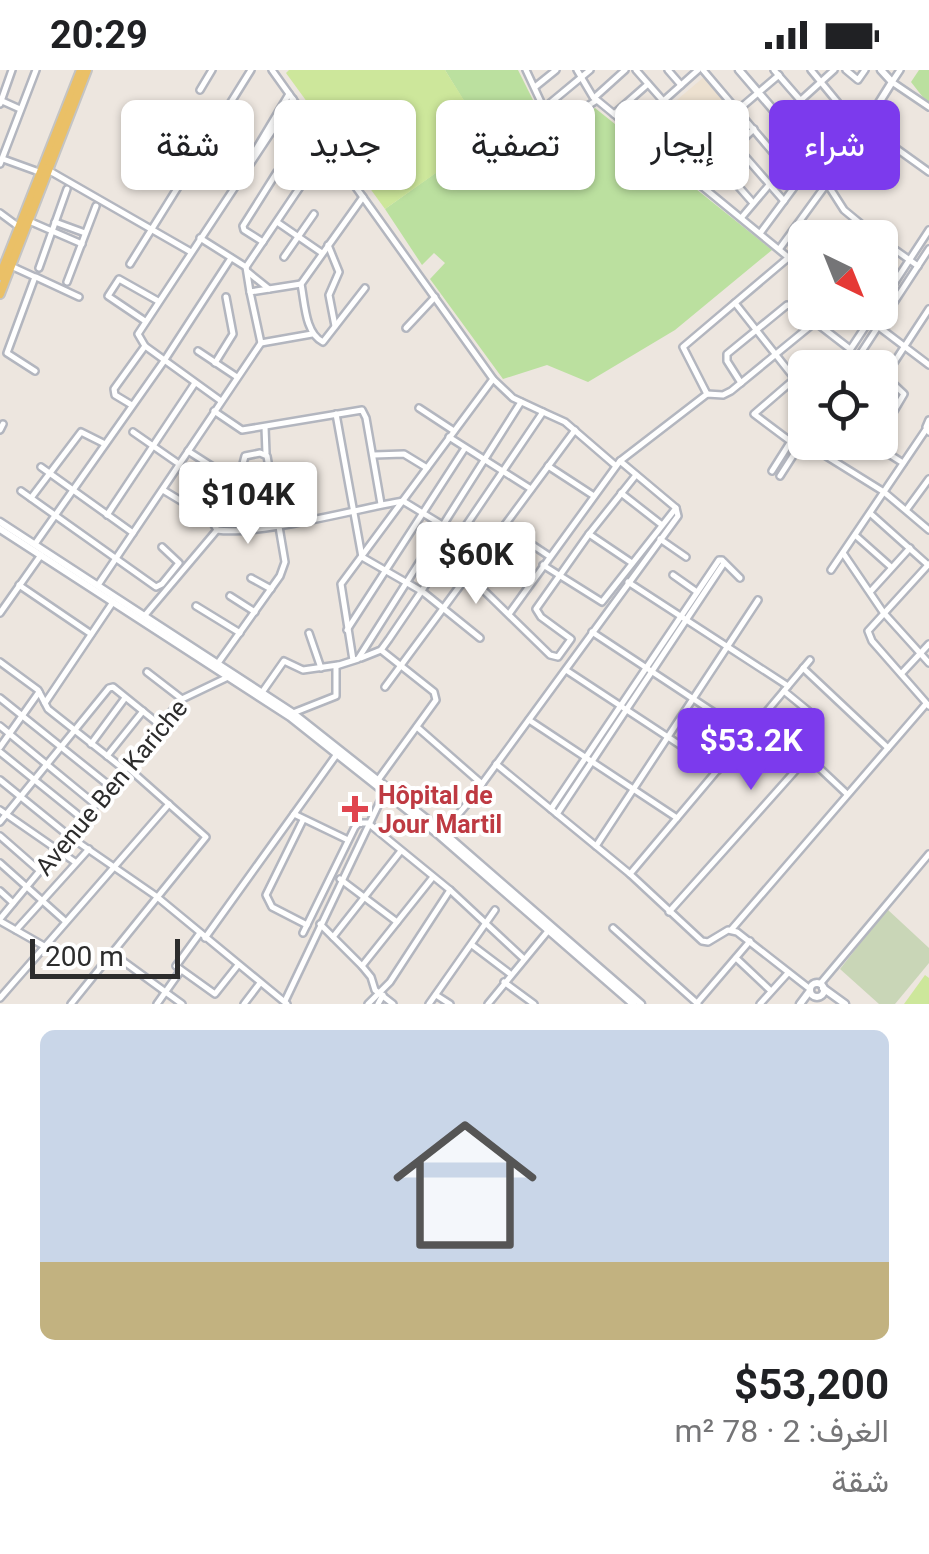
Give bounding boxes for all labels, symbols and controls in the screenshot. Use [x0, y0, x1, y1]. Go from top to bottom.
text: 20:29 [50, 13, 148, 57]
chip: شقة [121, 100, 254, 190]
chip: جديد [274, 100, 416, 190]
chip: تصفية [436, 100, 595, 190]
chip: إيجار [615, 100, 749, 190]
chip: شراء [769, 100, 900, 190]
north arrow [788, 220, 898, 330]
map controls [788, 220, 898, 460]
button: locate [788, 350, 898, 460]
pin: $104K [178, 462, 318, 547]
text: $104K [201, 475, 295, 513]
pin: $60K [417, 522, 535, 607]
text: $60K [438, 535, 514, 573]
street label: Avenue Ben Kariche [29, 693, 193, 881]
pin: $53.2K [670, 708, 832, 793]
text: $53.2K [699, 721, 803, 759]
place label: Hôpital de Jour Martil [378, 781, 502, 839]
marker: Hôpital de Jour Martil [342, 796, 368, 822]
scale bar [30, 934, 180, 978]
text: 200 m [45, 940, 124, 973]
icon: home [375, 1095, 555, 1275]
text: $53,200 [734, 1360, 889, 1409]
text: الغرف: 2 · 78 m² [675, 1412, 889, 1450]
text: شقة [831, 1462, 889, 1500]

